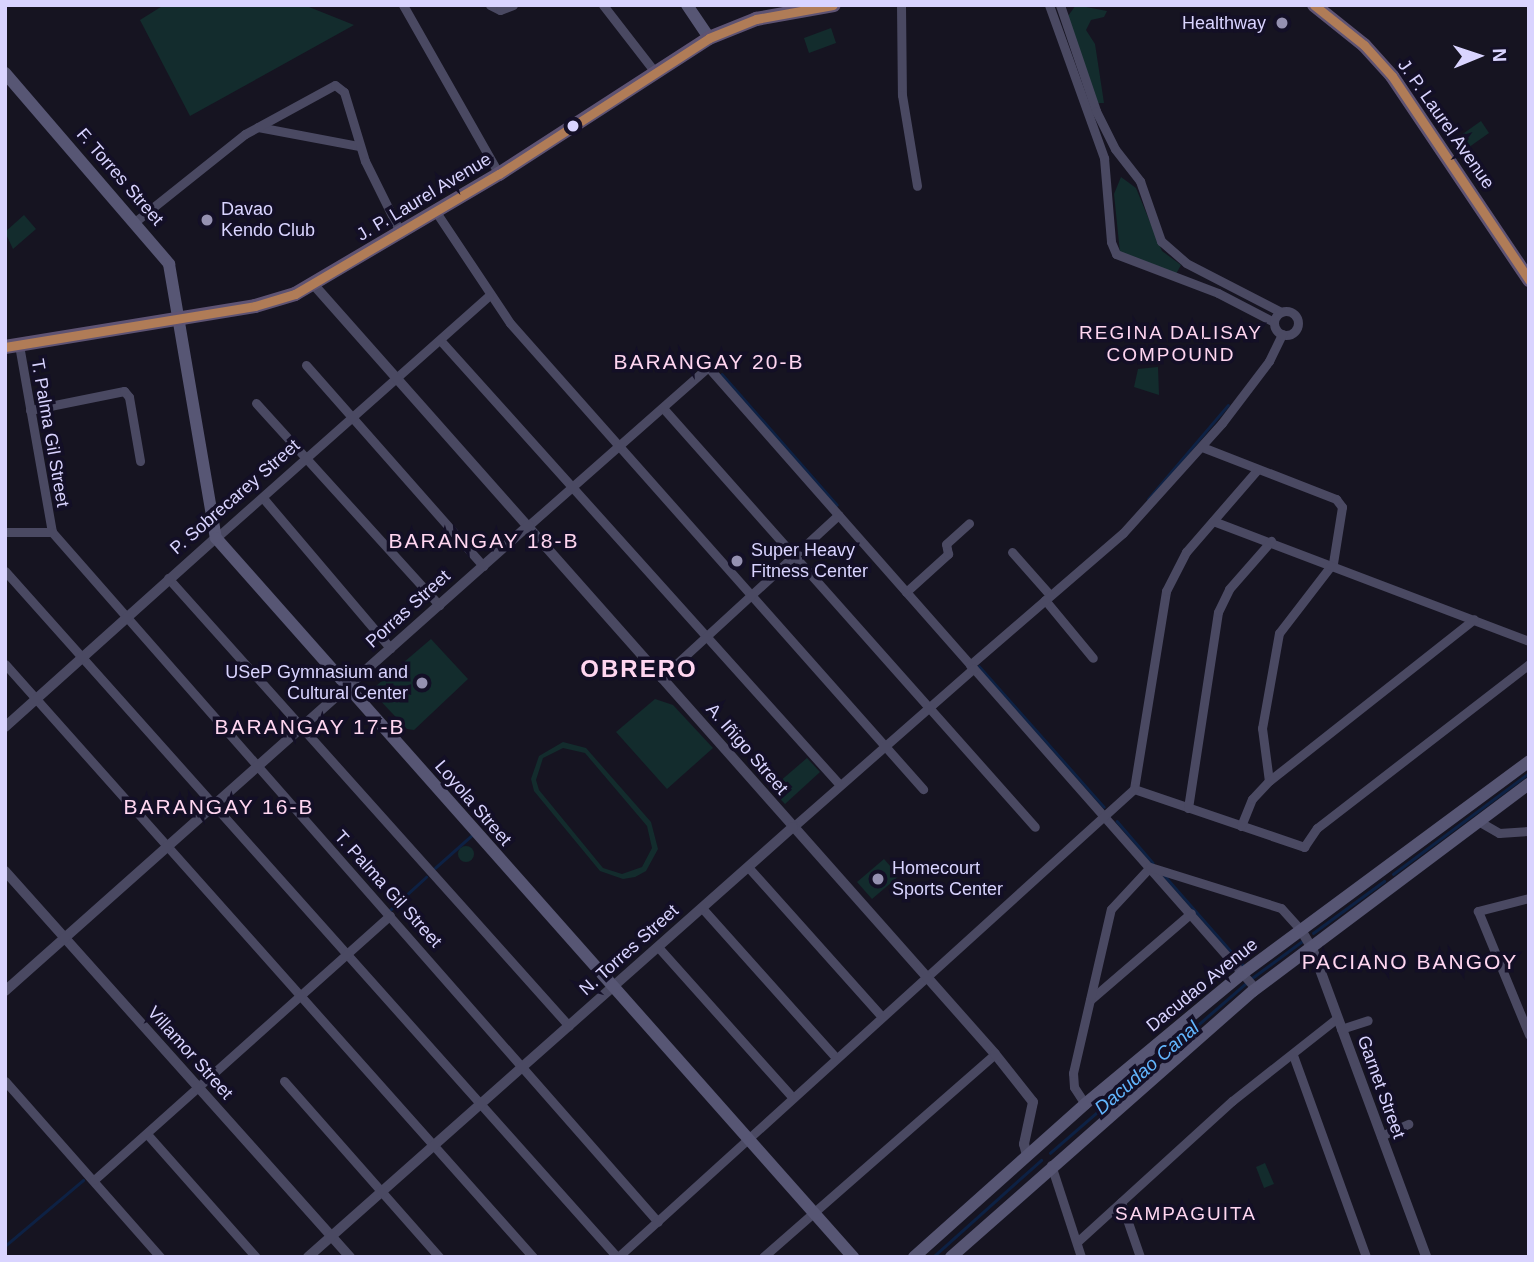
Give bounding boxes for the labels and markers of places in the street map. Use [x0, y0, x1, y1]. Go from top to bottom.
place label: Healthway [1182, 12, 1266, 34]
marker: Healthway [1272, 13, 1292, 33]
unlabelled marker [566, 119, 580, 133]
place label: Davao Kendo Club [221, 199, 315, 242]
marker: Davao Kendo Club [199, 212, 215, 228]
place label: Super Heavy Fitness Center [751, 540, 868, 582]
marker: Super Heavy Fitness Center [729, 553, 745, 569]
place label: USeP Gymnasium and Cultural Center [225, 662, 408, 704]
marker: USeP Gymnasium and Cultural Center [414, 675, 430, 691]
place label: Homecourt Sports Center [892, 858, 1003, 900]
marker: Homecourt Sports Center [870, 871, 886, 887]

